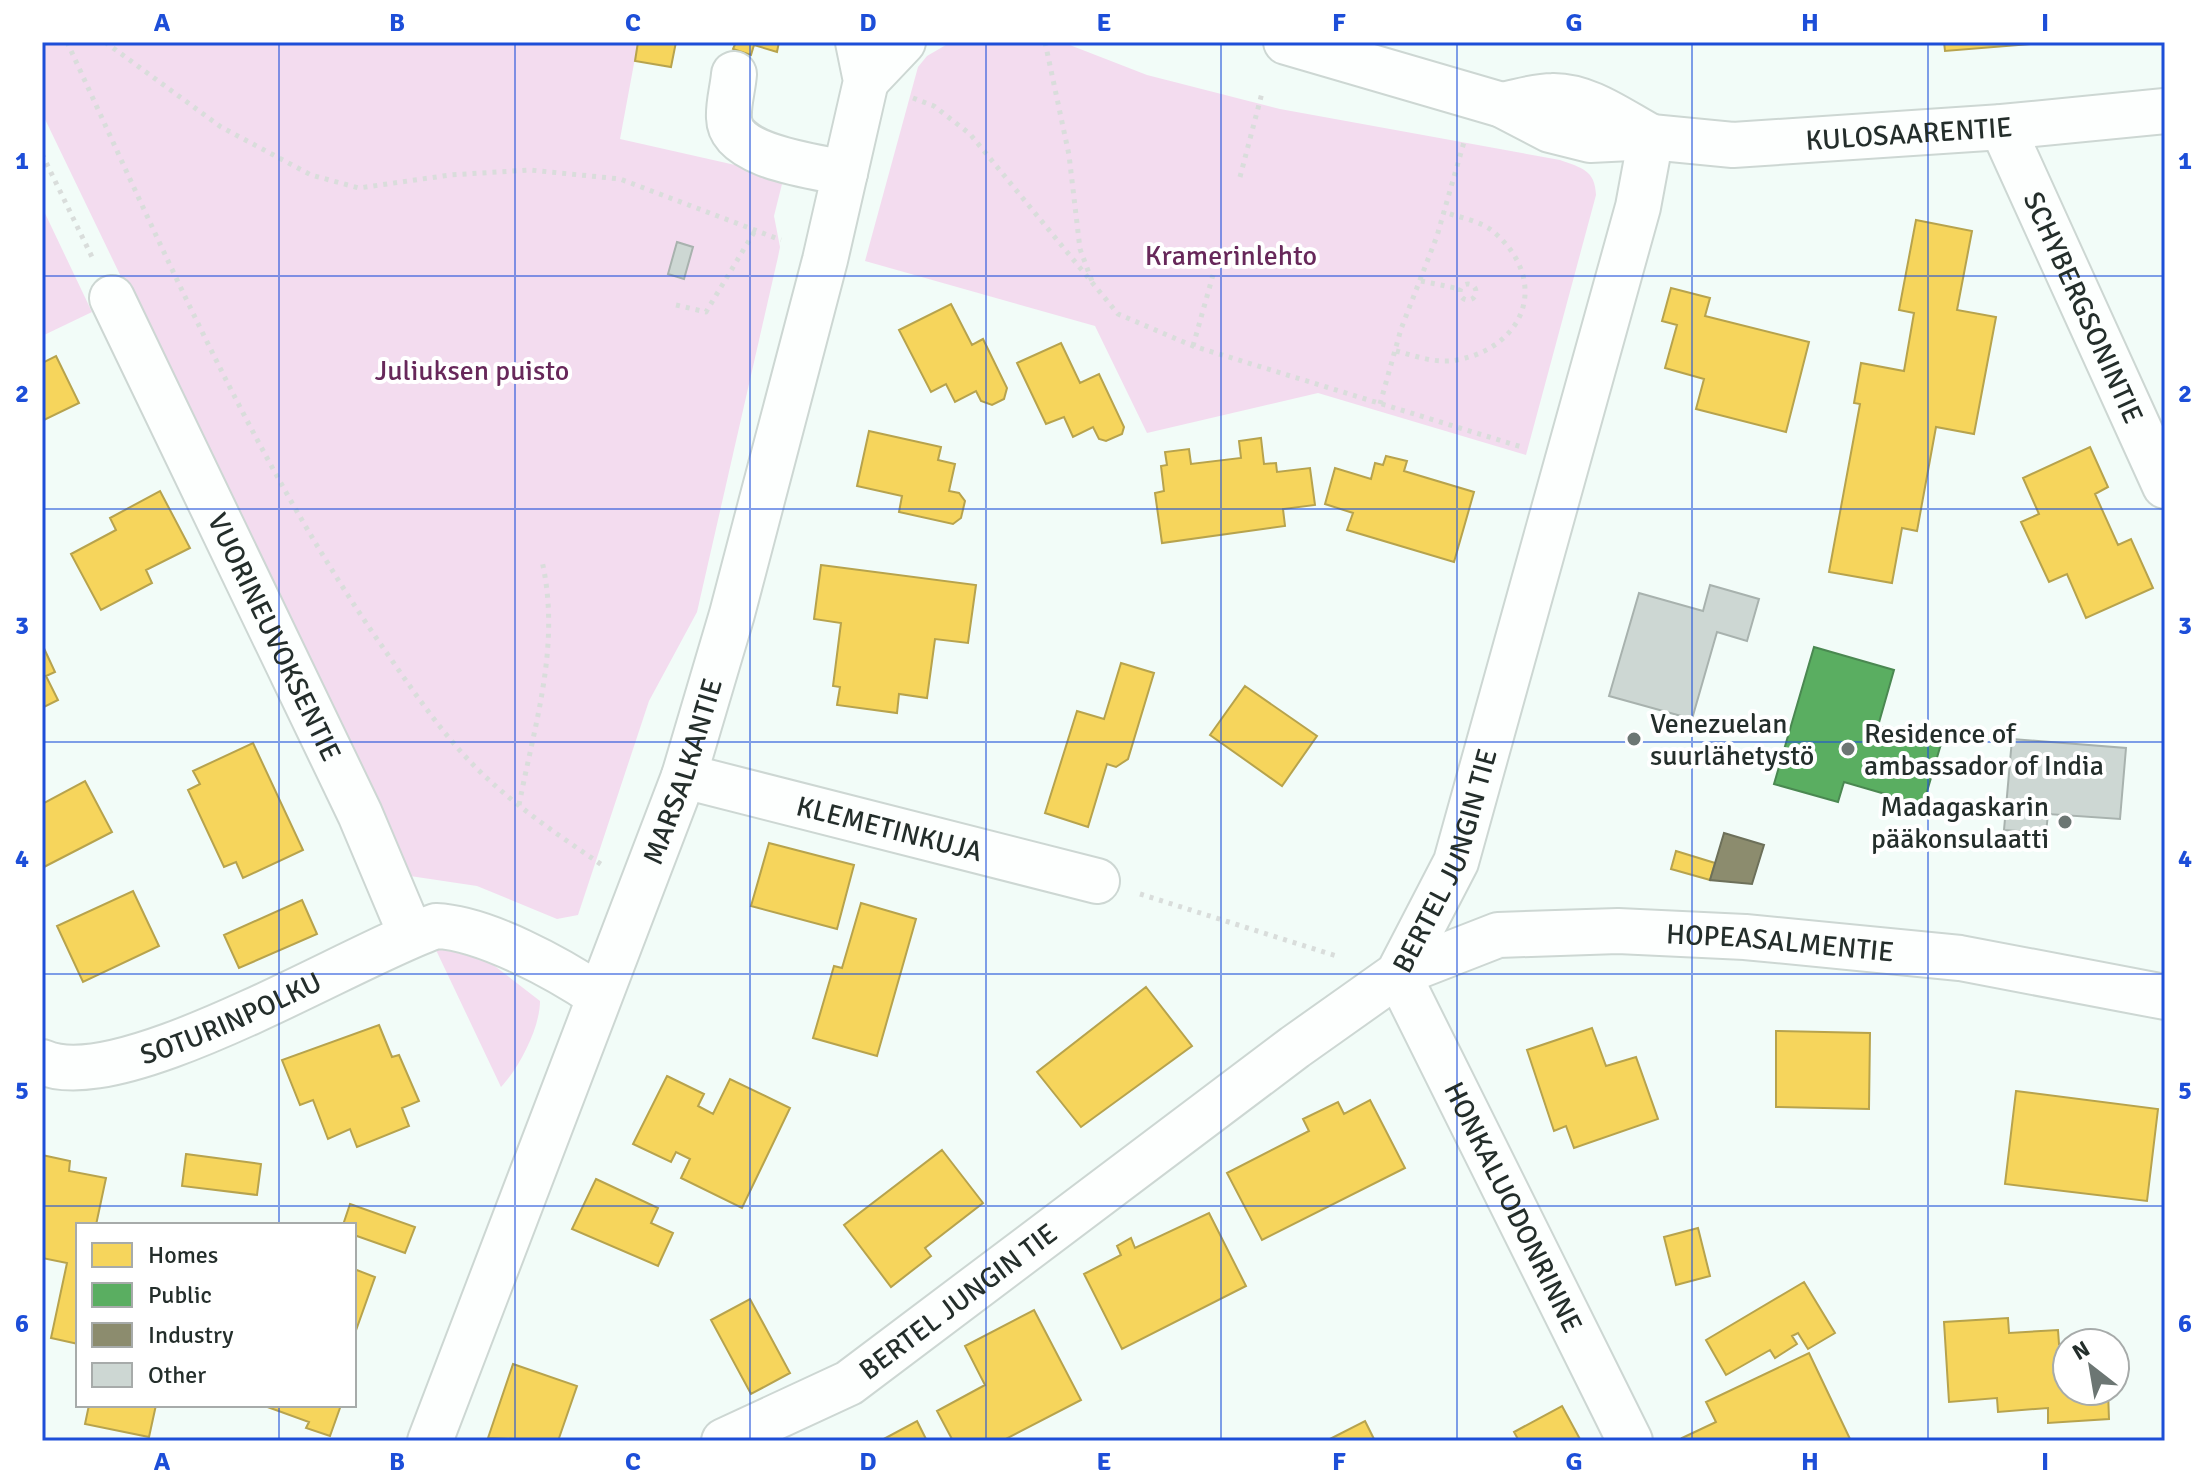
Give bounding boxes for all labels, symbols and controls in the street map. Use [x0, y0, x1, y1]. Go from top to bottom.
text: A [154, 7, 171, 39]
text: B [389, 7, 405, 39]
text: C [625, 7, 641, 39]
text: D [859, 7, 877, 39]
text: E [1097, 7, 1111, 39]
text: F [1332, 7, 1346, 39]
text: G [1565, 7, 1583, 39]
text: H [1801, 7, 1819, 39]
text: I [2041, 7, 2049, 39]
street label: KULOSAARENTIE [1804, 110, 2014, 158]
text: 1 [15, 145, 29, 177]
text: 1 [2178, 145, 2192, 177]
street label: SCHYBERGSONINTIE [2016, 187, 2150, 429]
park label: Kramerinlehto [1145, 239, 1317, 273]
park label: Juliuksen puisto [375, 354, 569, 388]
text: 2 [15, 378, 29, 410]
text: 2 [2178, 378, 2192, 410]
street label: VUORINEUVOKSENTIE [200, 508, 348, 767]
text: 3 [15, 610, 29, 642]
text: 3 [2178, 610, 2192, 642]
street label: MARSALKANTIE [636, 674, 730, 869]
place label: Venezuelan suurlähetystö [1650, 707, 1814, 773]
place label: Residence of ambassador of India [1864, 717, 2104, 783]
marker: Venezuelan suurlähetystö [1625, 730, 1643, 748]
marker: Residence of ambassador of India [1839, 740, 1857, 758]
street label: BERTEL JUNGIN TIE [1386, 745, 1505, 979]
street label: KLEMETINKUJA [793, 789, 986, 869]
place label: Madagaskarin pääkonsulaatti [1871, 790, 2049, 856]
marker: Madagaskarin pääkonsulaatti [2056, 813, 2074, 831]
text: 4 [15, 843, 29, 875]
text: 4 [2178, 843, 2192, 875]
street label: HOPEASALMENTIE [1665, 917, 1896, 969]
street label: SOTURINPOLKU [136, 965, 327, 1072]
text: 5 [15, 1075, 29, 1107]
text: 5 [2178, 1075, 2192, 1107]
street label: HONKALUODONRINNE [1436, 1076, 1589, 1338]
street label: BERTEL JUNGIN TIE [853, 1216, 1064, 1387]
legend [76, 1223, 356, 1407]
text: Homes [148, 1240, 218, 1270]
text: Public [148, 1280, 212, 1310]
text: 6 [15, 1308, 29, 1340]
text: 6 [2178, 1308, 2192, 1340]
text: Industry [148, 1320, 234, 1350]
north arrow [2051, 1327, 2131, 1407]
text: N [2067, 1335, 2094, 1366]
text: Other [148, 1360, 206, 1390]
text: A [154, 1446, 171, 1478]
text: B [389, 1446, 405, 1478]
text: C [625, 1446, 641, 1478]
text: D [859, 1446, 877, 1478]
text: E [1097, 1446, 1111, 1478]
text: F [1332, 1446, 1346, 1478]
text: G [1565, 1446, 1583, 1478]
text: H [1801, 1446, 1819, 1478]
text: I [2041, 1446, 2049, 1478]

